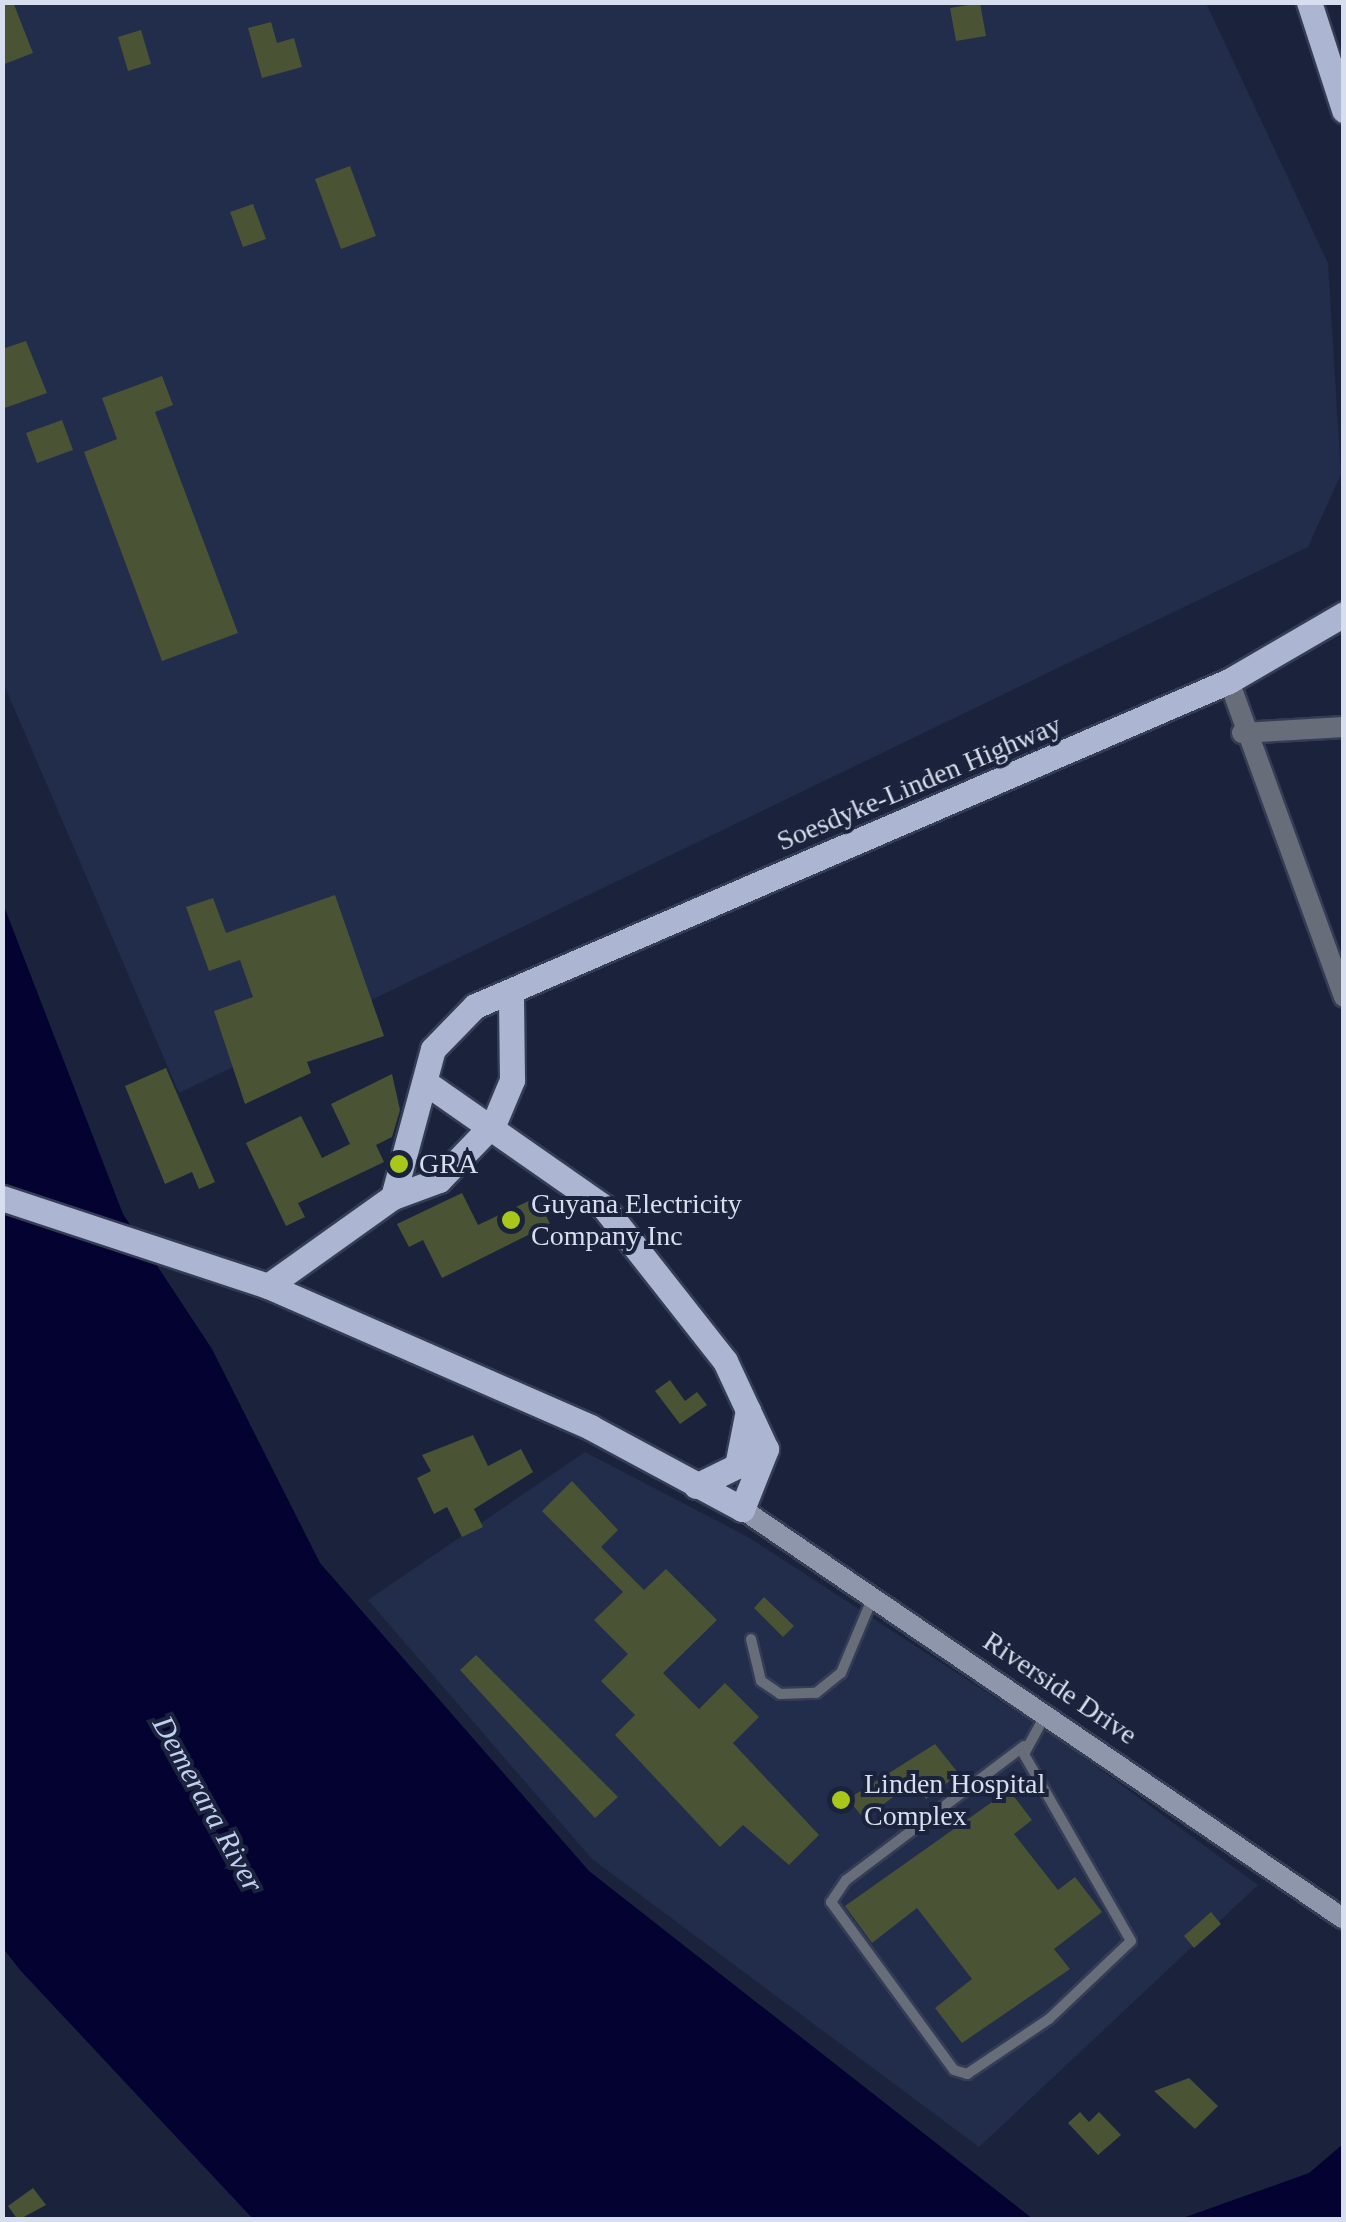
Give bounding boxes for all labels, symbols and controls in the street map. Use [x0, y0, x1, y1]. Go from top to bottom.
street label: Soesdyke-Linden Highway [772, 708, 1066, 858]
place label: GRA [419, 1147, 478, 1181]
marker: GRA [388, 1153, 410, 1175]
place label: Guyana Electricity Company Inc [531, 1187, 742, 1253]
marker: Guyana Electricity Company Inc [500, 1209, 522, 1231]
street label: Riverside Drive [977, 1624, 1143, 1752]
water label: Demerara River [145, 1710, 271, 1898]
place label: Linden Hospital Complex [864, 1767, 1045, 1833]
marker: Linden Hospital Complex [828, 1787, 854, 1813]

